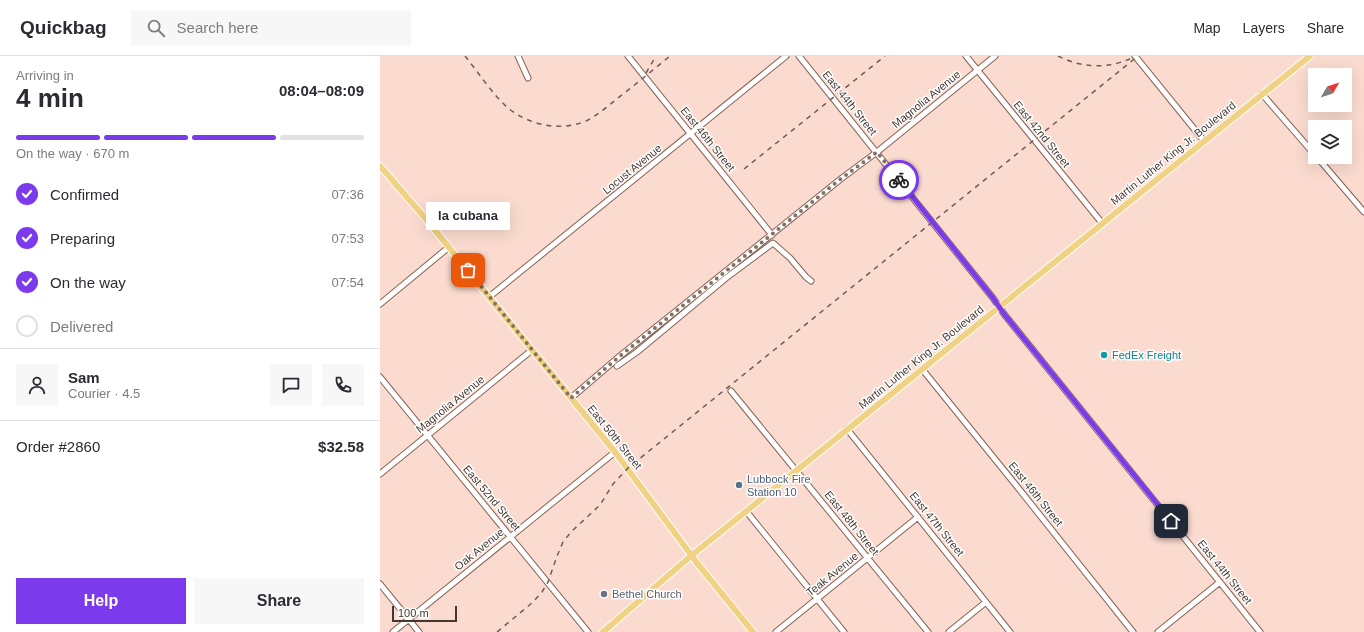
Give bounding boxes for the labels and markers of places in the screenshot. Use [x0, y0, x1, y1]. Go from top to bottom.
callout: la cubana [426, 202, 510, 230]
pin [451, 253, 485, 287]
place label: FedEx Freight [1112, 349, 1181, 361]
marker: FedEx Freight [1099, 350, 1109, 360]
place label: Lubbock Fire Station 10 [747, 473, 811, 498]
marker: Lubbock Fire Station 10 [734, 480, 744, 490]
pin [1154, 504, 1188, 538]
place label: Bethel Church [612, 588, 682, 600]
marker: Bethel Church [599, 589, 609, 599]

